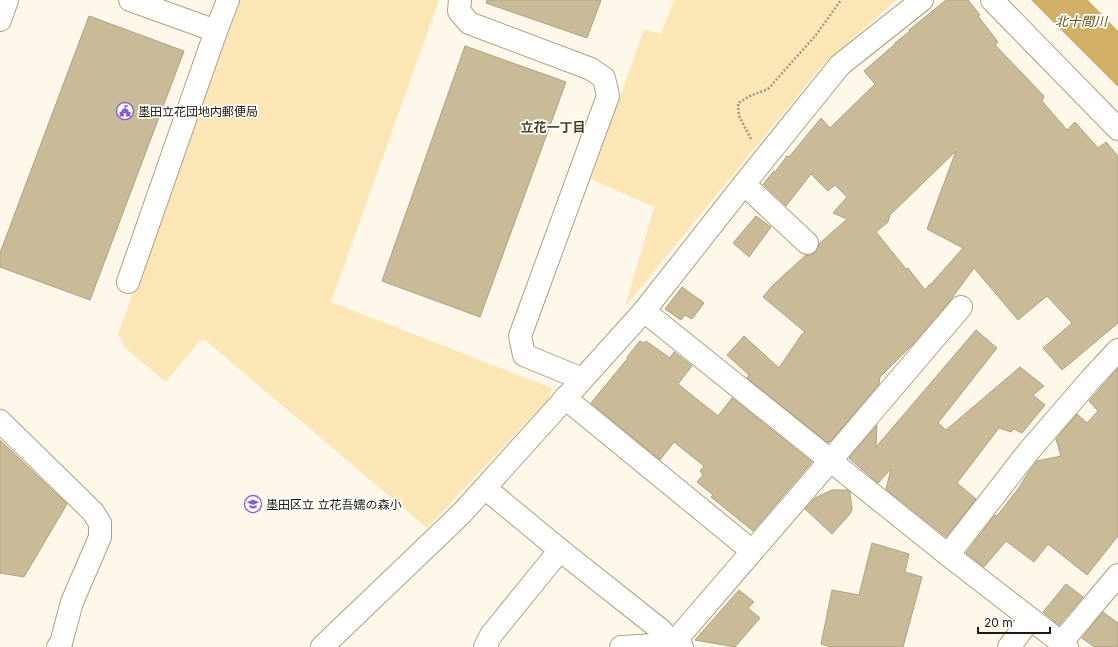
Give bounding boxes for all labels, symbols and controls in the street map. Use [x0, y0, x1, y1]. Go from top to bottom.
water label: 北十間川 [1055, 13, 1109, 29]
public building icon: 墨田立花団地内郵便局 [115, 101, 135, 121]
place label: 墨田立花団地内郵便局 [138, 104, 258, 119]
district label: 立花一丁目 [520, 119, 586, 135]
school or university icon: 墨田区立 立花吾嬬の森小 [243, 494, 263, 514]
place label: 墨田区立 立花吾嬬の森小 [266, 497, 401, 512]
scale bar [978, 609, 1050, 635]
text: 20 m [984, 615, 1013, 630]

